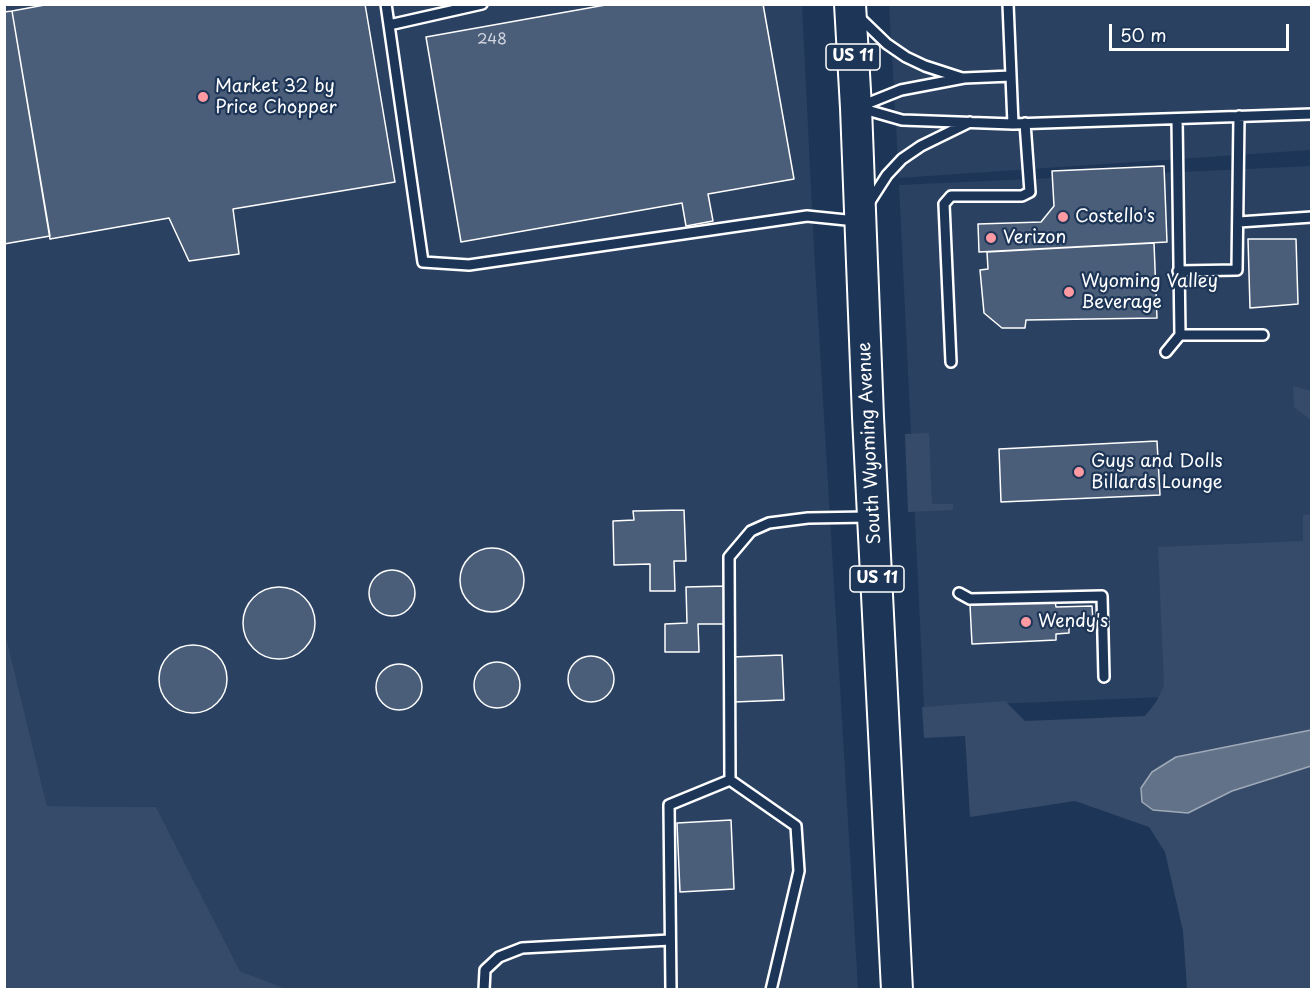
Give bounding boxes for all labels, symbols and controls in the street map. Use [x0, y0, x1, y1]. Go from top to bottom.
scale bar [1112, 12, 1292, 50]
text: 50 m [1120, 21, 1167, 48]
house number: 248 [477, 31, 507, 49]
road number: US 11 [826, 44, 880, 70]
place label: Market 32 by Price Chopper [215, 76, 337, 118]
marker: Market 32 by Price Chopper [196, 90, 210, 104]
place label: Costello's [1075, 206, 1155, 228]
marker: Costello's [1056, 210, 1070, 224]
place label: Verizon [1003, 227, 1066, 249]
marker: Verizon [984, 231, 998, 245]
place label: Wyoming Valley Beverage [1081, 271, 1218, 314]
marker: Wyoming Valley Beverage [1062, 285, 1076, 299]
street label: South Wyoming Avenue [854, 341, 886, 545]
place label: Guys and Dolls Billards Lounge [1091, 451, 1223, 494]
marker: Guys and Dolls Billards Lounge [1072, 465, 1086, 479]
road number: US 11 [850, 566, 904, 592]
place label: Wendy's [1038, 611, 1108, 633]
marker: Wendy's [1019, 615, 1033, 629]

